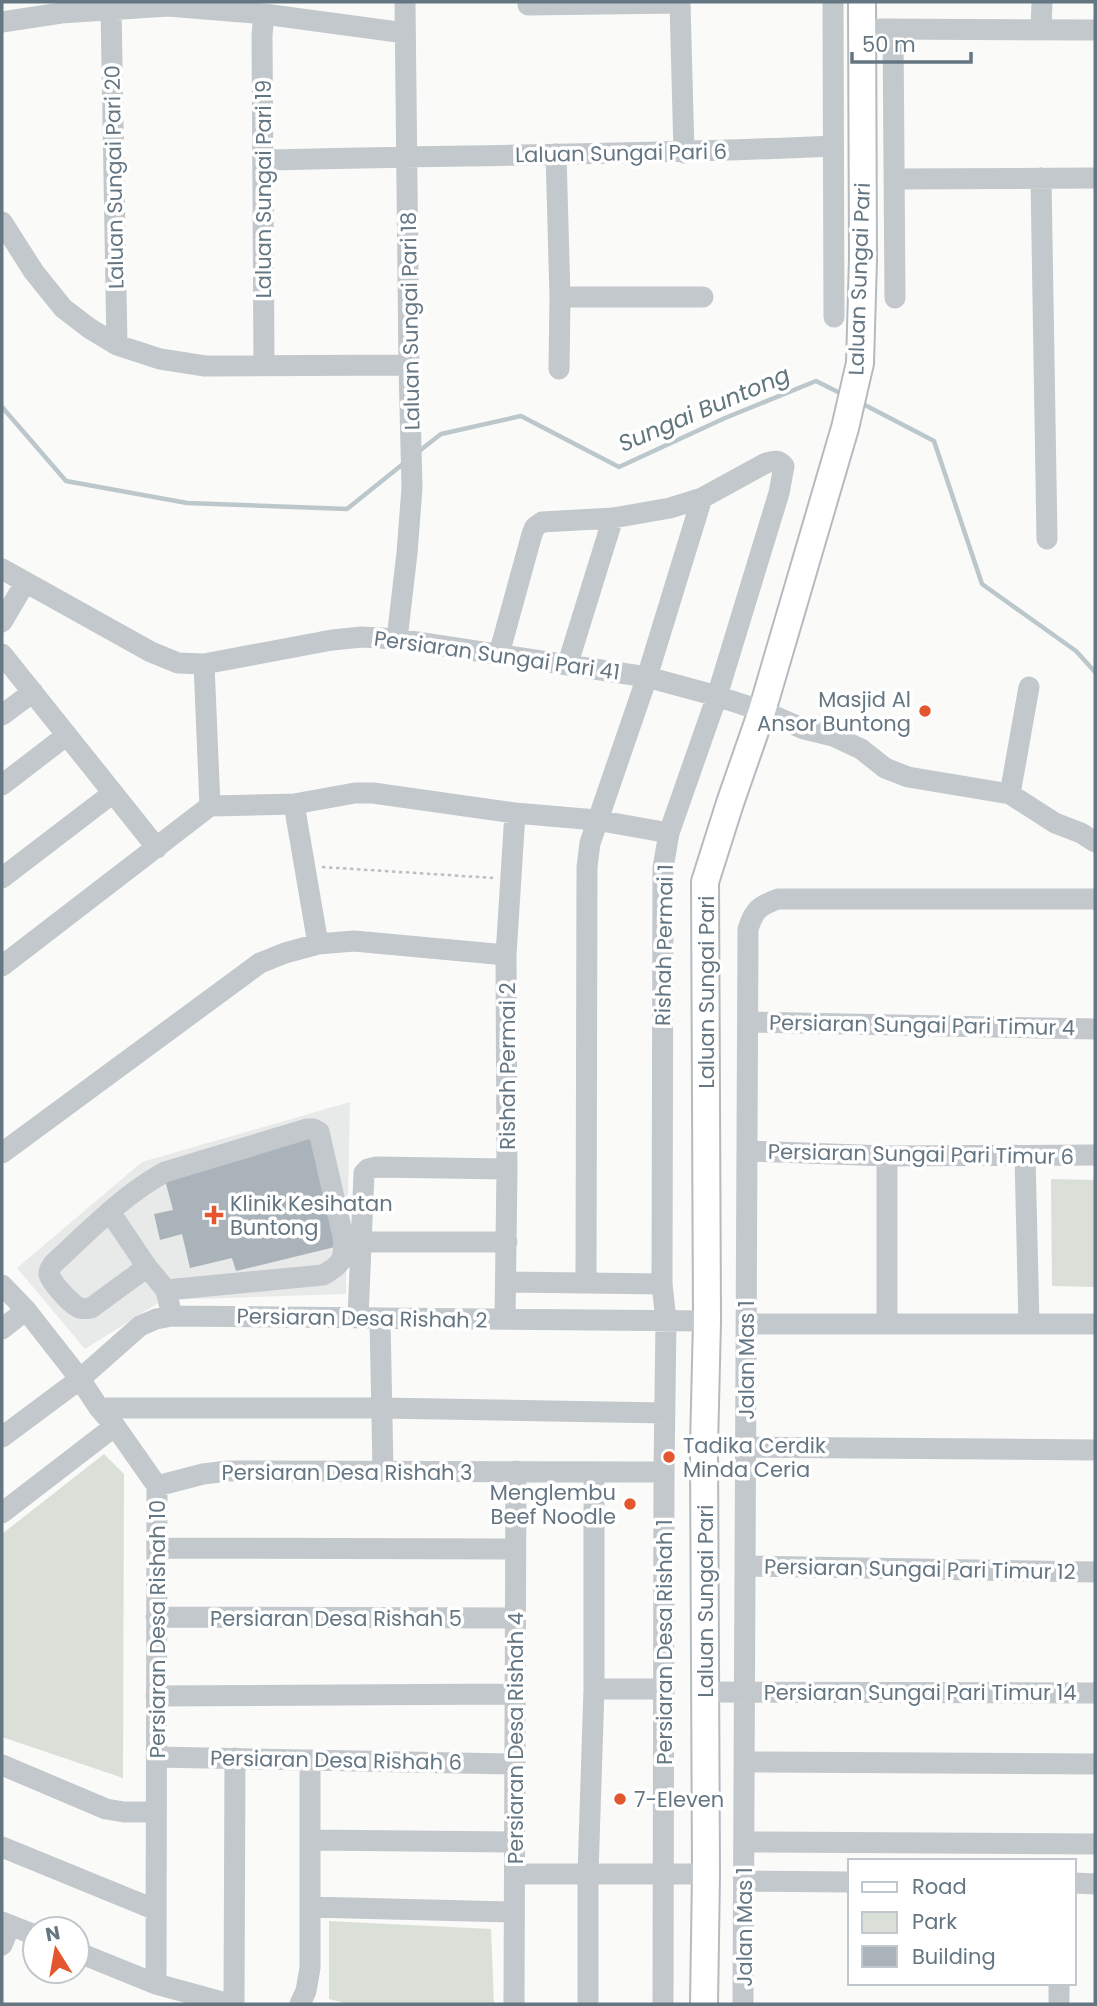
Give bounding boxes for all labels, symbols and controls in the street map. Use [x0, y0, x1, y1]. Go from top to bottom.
scale bar [852, 21, 971, 65]
text: 50 m [862, 30, 916, 59]
street label: Laluan Sungai Pari 20 [98, 65, 130, 289]
street label: Laluan Sungai Pari 19 [249, 80, 278, 298]
street label: Laluan Sungai Pari 6 [515, 137, 727, 169]
street label: Laluan Sungai Pari [841, 182, 877, 376]
street label: Laluan Sungai Pari 18 [394, 212, 426, 430]
water label: Sungai Buntong [613, 358, 795, 460]
street label: Persiaran Sungai Pari 41 [372, 623, 622, 687]
place label: Masjid Al Ansor Buntong [757, 685, 911, 738]
marker: Masjid Al Ansor Buntong [917, 703, 933, 719]
street label: Rishah Permai 1 [648, 864, 680, 1026]
street label: Laluan Sungai Pari [692, 896, 721, 1088]
street label: Rishah Permai 2 [493, 982, 522, 1150]
street label: Persiaran Sungai Pari Timur 4 [769, 1008, 1075, 1042]
street label: Persiaran Sungai Pari Timur 6 [768, 1137, 1074, 1171]
place label: Klinik Kesihatan Buntong [230, 1189, 393, 1242]
marker: Klinik Kesihatan Buntong [204, 1205, 224, 1225]
street label: Jalan Mas 1 [732, 1300, 761, 1420]
street label: Persiaran Desa Rishah 2 [236, 1301, 488, 1335]
place label: Tadika Cerdik Minda Ceria [683, 1431, 826, 1484]
marker: Tadika Cerdik Minda Ceria [661, 1449, 677, 1465]
street label: Persiaran Desa Rishah 3 [222, 1458, 473, 1487]
place label: Menglembu Beef Noodle [490, 1478, 616, 1531]
marker: Menglembu Beef Noodle [622, 1496, 638, 1512]
street label: Persiaran Desa Rishah 10 [143, 1500, 172, 1758]
street label: Laluan Sungai Pari [691, 1505, 720, 1697]
street label: Persiaran Desa Rishah 1 [650, 1519, 679, 1765]
street label: Persiaran Sungai Pari Timur 12 [764, 1552, 1076, 1586]
street label: Persiaran Desa Rishah 5 [210, 1604, 462, 1633]
street label: Persiaran Desa Rishah 4 [501, 1612, 530, 1864]
street label: Persiaran Sungai Pari Timur 14 [764, 1678, 1076, 1707]
street label: Persiaran Desa Rishah 6 [210, 1743, 462, 1777]
place label: 7-Eleven [634, 1785, 724, 1814]
marker: 7-Eleven [612, 1791, 628, 1807]
legend [848, 1859, 1076, 1985]
street label: Jalan Mas 1 [730, 1867, 759, 1987]
text: Road [912, 1872, 967, 1901]
text: Park [912, 1907, 957, 1936]
north arrow [21, 1915, 91, 1985]
text: N [43, 1919, 62, 1948]
text: Building [912, 1942, 996, 1971]

